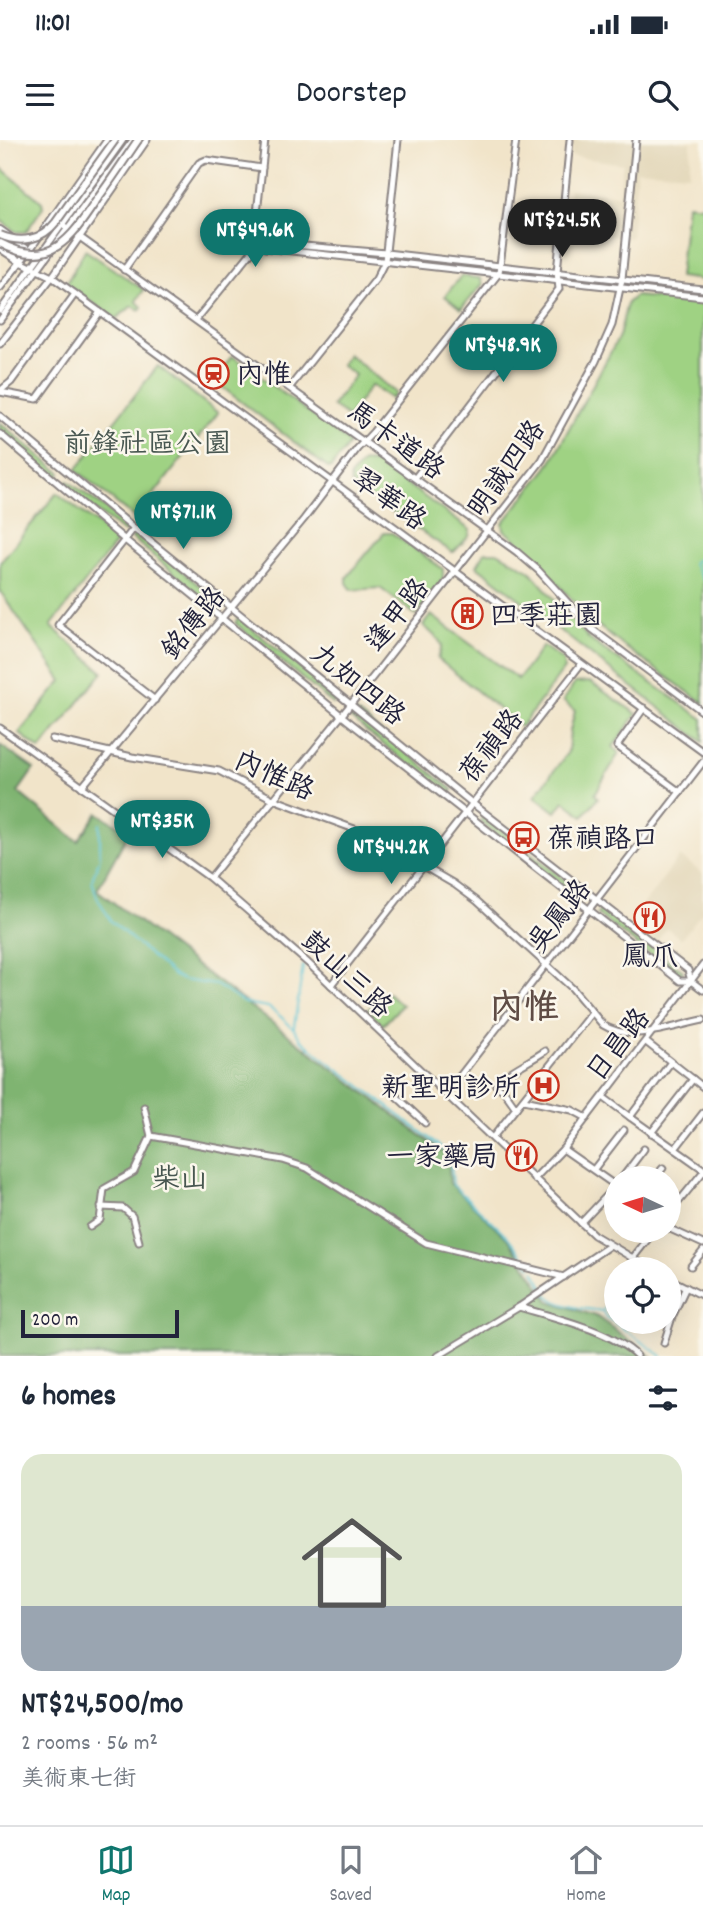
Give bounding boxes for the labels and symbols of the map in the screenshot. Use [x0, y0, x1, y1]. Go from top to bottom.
pin: NT$24.5K [490, 200, 634, 259]
pin: NT$49.6K [183, 209, 327, 269]
pin: NT$48.9K [431, 324, 575, 384]
station icon: 內惟 [196, 356, 230, 390]
place label: 內惟 [236, 358, 292, 398]
street label: 馬卡道路 [337, 394, 451, 492]
street label: 明誠四路 [461, 414, 558, 528]
park label: 前鋒社區公園 [63, 427, 231, 467]
street label: 翠華路 [341, 461, 433, 543]
pin: NT$71.1K [111, 492, 255, 551]
street label: 逢甲路 [358, 572, 442, 662]
street label: 銘傳路 [154, 580, 238, 670]
building icon: 四季莊園 [450, 597, 484, 631]
place label: 四季莊園 [490, 599, 602, 639]
street label: 九如四路 [300, 636, 412, 738]
street label: 葆禎路 [452, 703, 536, 793]
street label: 內惟路 [226, 743, 319, 814]
pin: NT$35K [105, 800, 219, 860]
bus stop icon: 葆禎路口 [507, 820, 541, 854]
place label: 葆禎路口 [547, 822, 659, 862]
pin: NT$44.2K [319, 826, 463, 886]
street label: 吳鳳路 [520, 873, 604, 963]
restaurant icon: 鳳爪 [633, 901, 667, 935]
street label: 鼓山三路 [290, 924, 399, 1029]
place label: 鳳爪 [622, 940, 678, 980]
district label: 内惟 [489, 986, 559, 1036]
street label: 日昌路 [579, 1002, 663, 1092]
hospital icon: 新聖明診所 [527, 1069, 561, 1103]
place label: 新聖明診所 [381, 1071, 521, 1111]
restaurant icon: 一家藥局 [504, 1138, 538, 1172]
place label: 一家藥局 [386, 1140, 498, 1180]
park label: 柴山 [152, 1162, 208, 1202]
north arrow [604, 1166, 681, 1242]
scale bar [21, 1307, 178, 1339]

